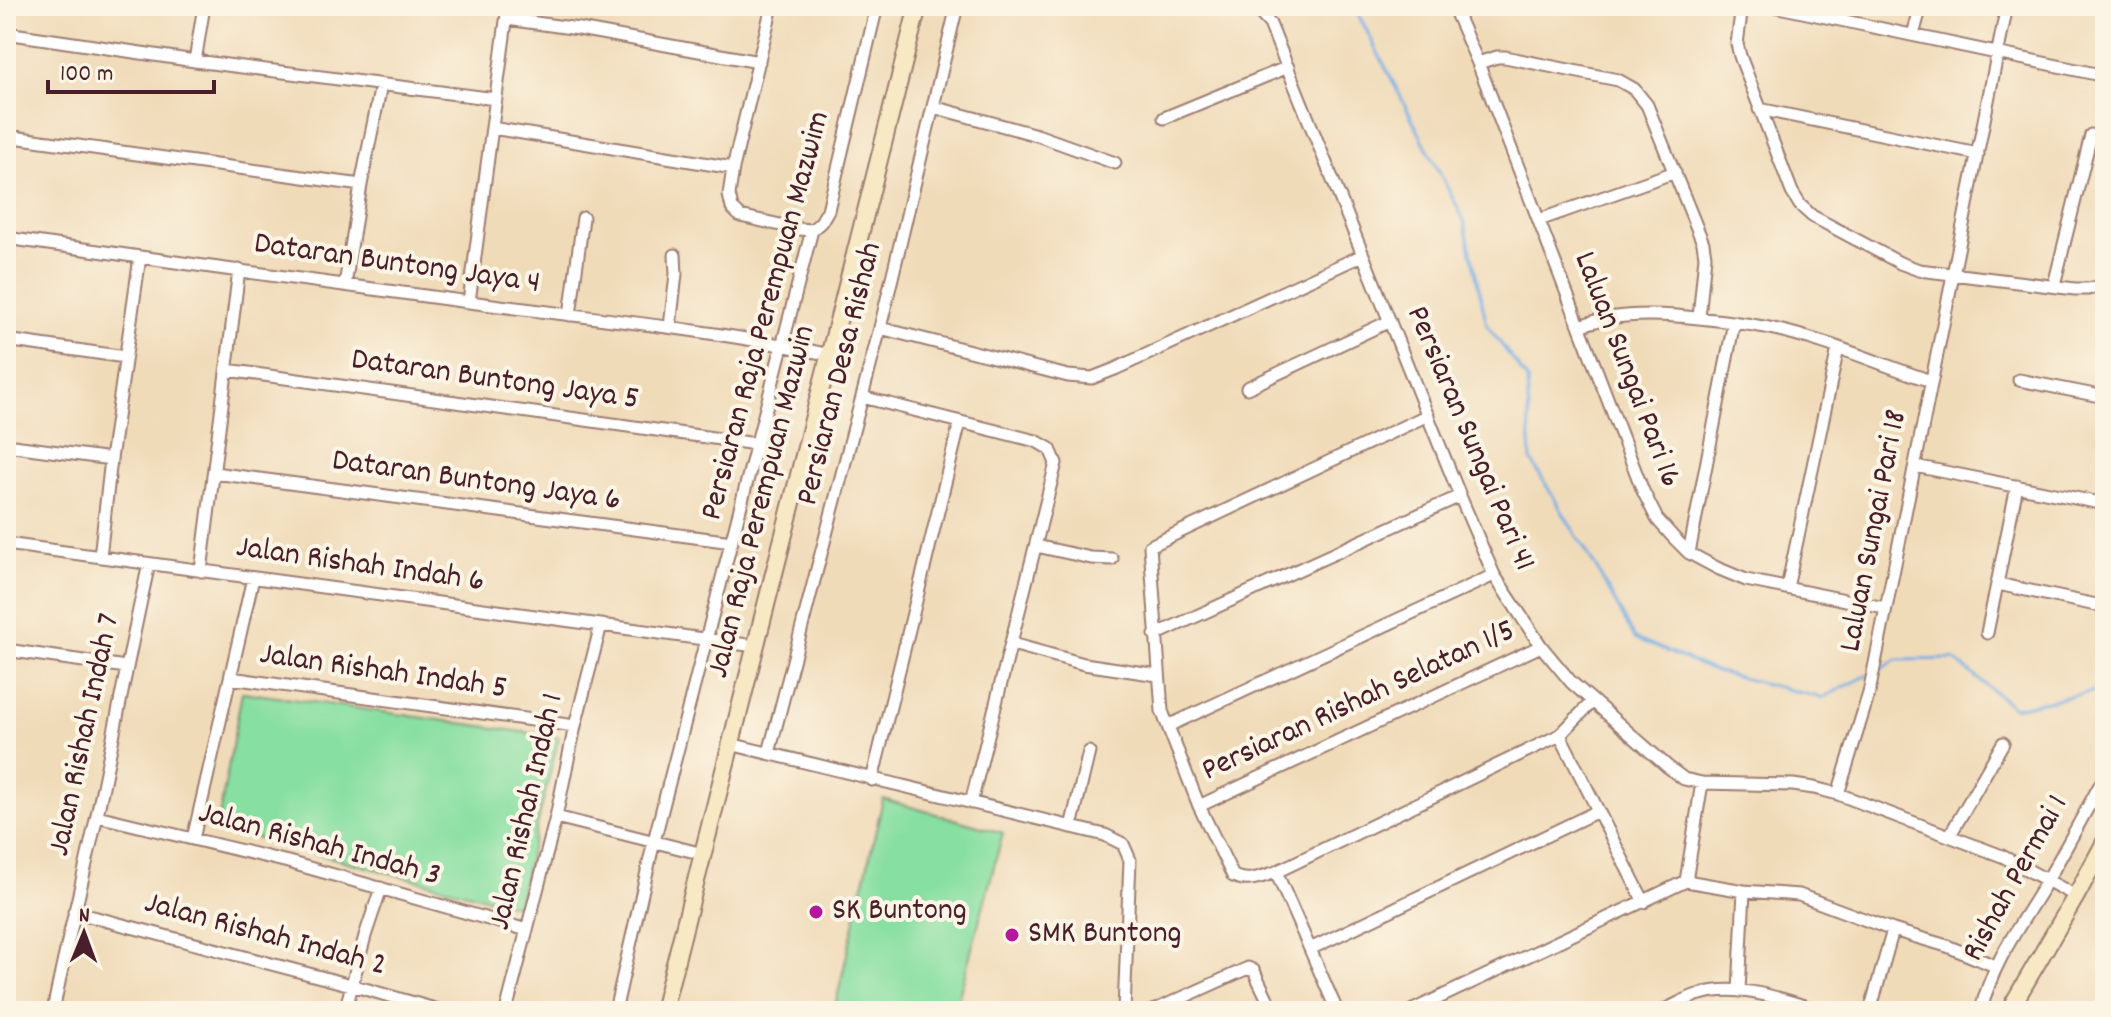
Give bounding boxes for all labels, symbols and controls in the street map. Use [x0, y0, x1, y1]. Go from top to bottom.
scale bar [48, 44, 214, 94]
text: 100 m [60, 58, 113, 92]
street label: Persiaran Raja Perempuan Mazwim [690, 106, 844, 526]
street label: Dataran Buntong Jaya 4 [251, 222, 543, 308]
street label: Persiaran Desa Rishah [786, 238, 896, 510]
street label: Laluan Sungai Pari 16 [1560, 246, 1692, 494]
street label: Persiaran Sungai Pari 41 [1392, 299, 1546, 579]
street label: Jalan Raja Perempuan Mazwin [697, 321, 829, 683]
street label: Dataran Buntong Jaya 5 [348, 338, 642, 424]
street label: Laluan Sungai Pari 18 [1829, 406, 1921, 656]
street label: Dataran Buntong Jaya 6 [329, 439, 623, 525]
street label: Jalan Rishah Indah 6 [233, 526, 487, 606]
street label: Jalan Rishah Indah 7 [38, 609, 134, 861]
street label: Persiaran Rishah Selatan 1/5 [1195, 609, 1523, 795]
street label: Jalan Rishah Indah 5 [256, 633, 510, 713]
street label: Jalan Rishah Indah 1 [478, 689, 578, 935]
street label: Rishah Permai 1 [1952, 787, 2082, 971]
street label: Jalan Rishah Indah 3 [193, 792, 445, 900]
street label: Jalan Rishah Indah 2 [139, 882, 391, 990]
place label: SK Buntong [832, 889, 967, 935]
north arrow [44, 893, 124, 973]
text: N [79, 901, 90, 932]
marker: SK Buntong [807, 903, 825, 921]
place label: SMK Buntong [1028, 912, 1182, 958]
marker: SMK Buntong [1003, 926, 1021, 944]

